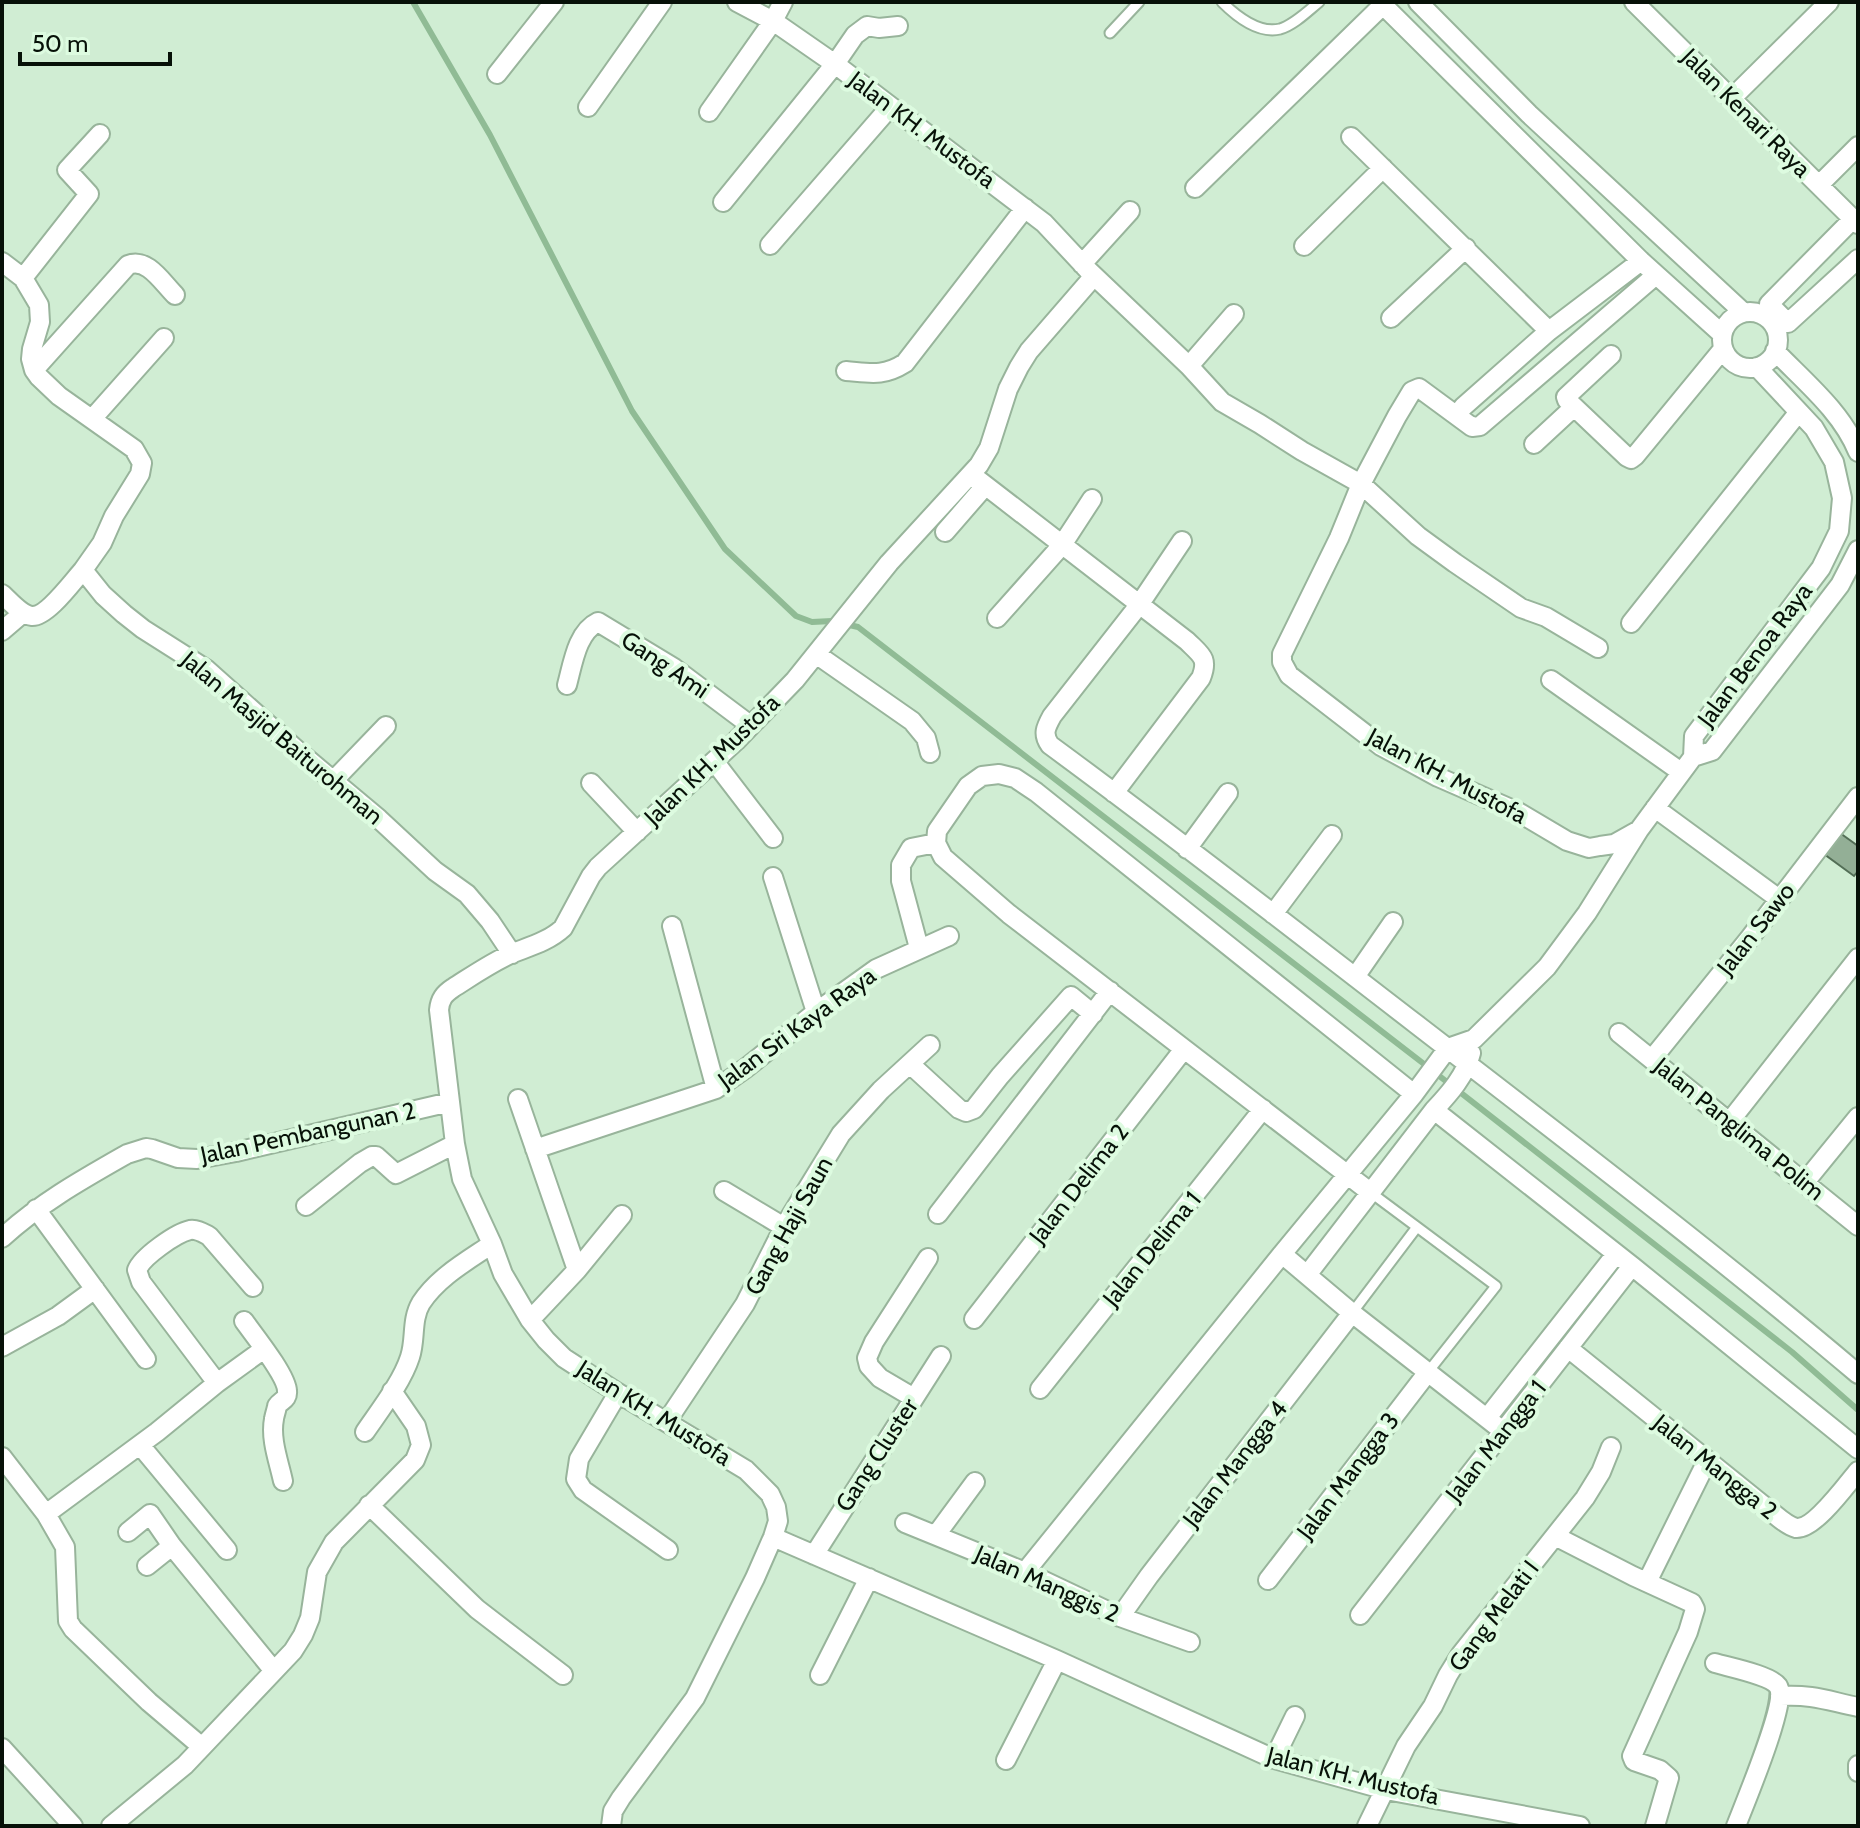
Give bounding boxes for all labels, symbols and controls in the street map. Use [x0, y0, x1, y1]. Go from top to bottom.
scale bar [20, 16, 170, 66]
text: 50 m [32, 29, 88, 58]
street label: Jalan Kenari Raya [1675, 41, 1817, 183]
street label: Jalan KH. Mustofa [842, 64, 1002, 195]
street label: Jalan Benoa Raya [1691, 577, 1818, 733]
street label: Gang Ami [616, 625, 715, 704]
street label: Jalan Masjid Baiturohman [175, 644, 389, 830]
street label: Jalan KH. Mustofa [637, 688, 786, 832]
street label: Jalan KH. Mustofa [1362, 721, 1532, 830]
street label: Jalan Sawo [1710, 877, 1801, 981]
street label: Jalan Sri Kaya Raya [711, 960, 882, 1095]
street label: Jalan Panglima Polim [1647, 1050, 1830, 1206]
street label: Jalan Pembangunan 2 [197, 1096, 418, 1170]
street label: Jalan Delima 2 [1022, 1118, 1134, 1250]
street label: Gang Haji Saun [739, 1151, 839, 1300]
street label: Jalan Delima 1 [1096, 1185, 1207, 1313]
street label: Jalan KH. Mustofa [571, 1353, 737, 1472]
street label: Jalan Mangga 1 [1439, 1374, 1552, 1508]
street label: Gang Cluster [829, 1392, 924, 1517]
street label: Jalan Mangga 4 [1176, 1395, 1293, 1533]
street label: Jalan Mangga 3 [1290, 1406, 1405, 1546]
street label: Jalan Mangga 2 [1647, 1407, 1783, 1525]
street label: Jalan Manggis 2 [970, 1538, 1124, 1628]
street label: Gang Melati I [1442, 1554, 1545, 1677]
street label: Jalan KH. Mustofa [1263, 1740, 1443, 1811]

